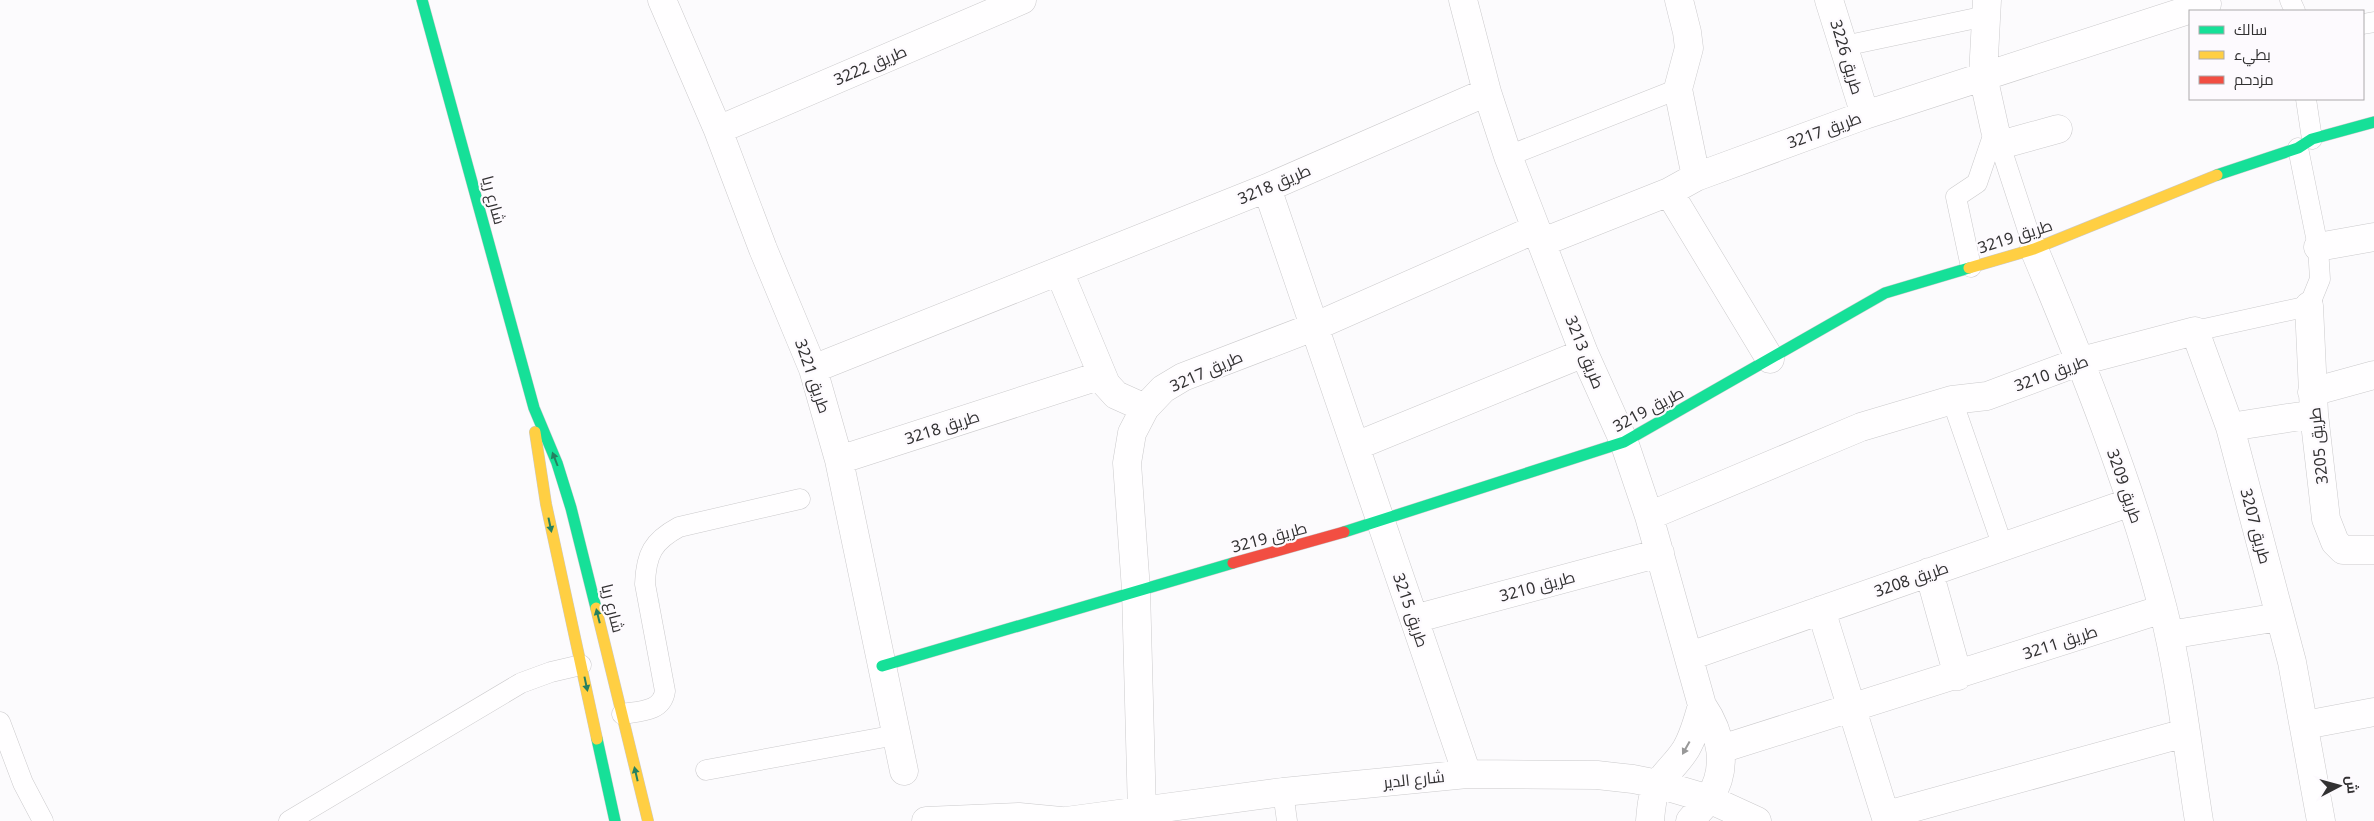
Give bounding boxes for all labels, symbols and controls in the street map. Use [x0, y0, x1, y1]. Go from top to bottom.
legend [2189, 10, 2364, 100]
street label: طريق 3226 [1825, 17, 1869, 97]
text: سالك [2234, 19, 2267, 39]
street label: طريق 3222 [830, 40, 910, 90]
text: بطيء [2234, 44, 2271, 67]
text: مزدحم [2234, 69, 2274, 90]
street label: طريق 3217 [1784, 106, 1864, 154]
street label: طريق 3218 [1234, 159, 1314, 209]
street label: شارع ريا [476, 173, 511, 227]
street label: طريق 3219 [1975, 214, 2055, 258]
street label: طريق 3213 [1560, 312, 1610, 392]
street label: طريق 3221 [790, 336, 836, 416]
street label: طريق 3217 [1166, 345, 1246, 397]
street label: طريق 3210 [2011, 349, 2091, 397]
street label: طريق 3219 [1609, 381, 1687, 437]
street label: طريق 3218 [902, 405, 982, 449]
street label: طريق 3205 [2303, 406, 2333, 486]
street label: طريق 3209 [2102, 446, 2148, 526]
one-way arrow [551, 452, 559, 466]
street label: طريق 3207 [2235, 486, 2277, 566]
street label: طريق 3219 [1229, 516, 1309, 558]
one-way arrow [547, 518, 555, 534]
street label: طريق 3208 [1871, 556, 1951, 602]
street label: طريق 3210 [1497, 565, 1577, 607]
street label: طريق 3215 [1388, 570, 1434, 650]
street label: شارع ريا [595, 581, 630, 635]
one-way arrow [594, 608, 602, 623]
street label: طريق 3211 [2020, 620, 2100, 664]
one-way arrow [582, 676, 590, 692]
one-way arrow [1682, 740, 1690, 755]
north arrow [2314, 761, 2364, 811]
street label: شارع الدير [1381, 765, 1446, 794]
one-way arrow [632, 766, 640, 781]
text: ش [2342, 775, 2363, 795]

